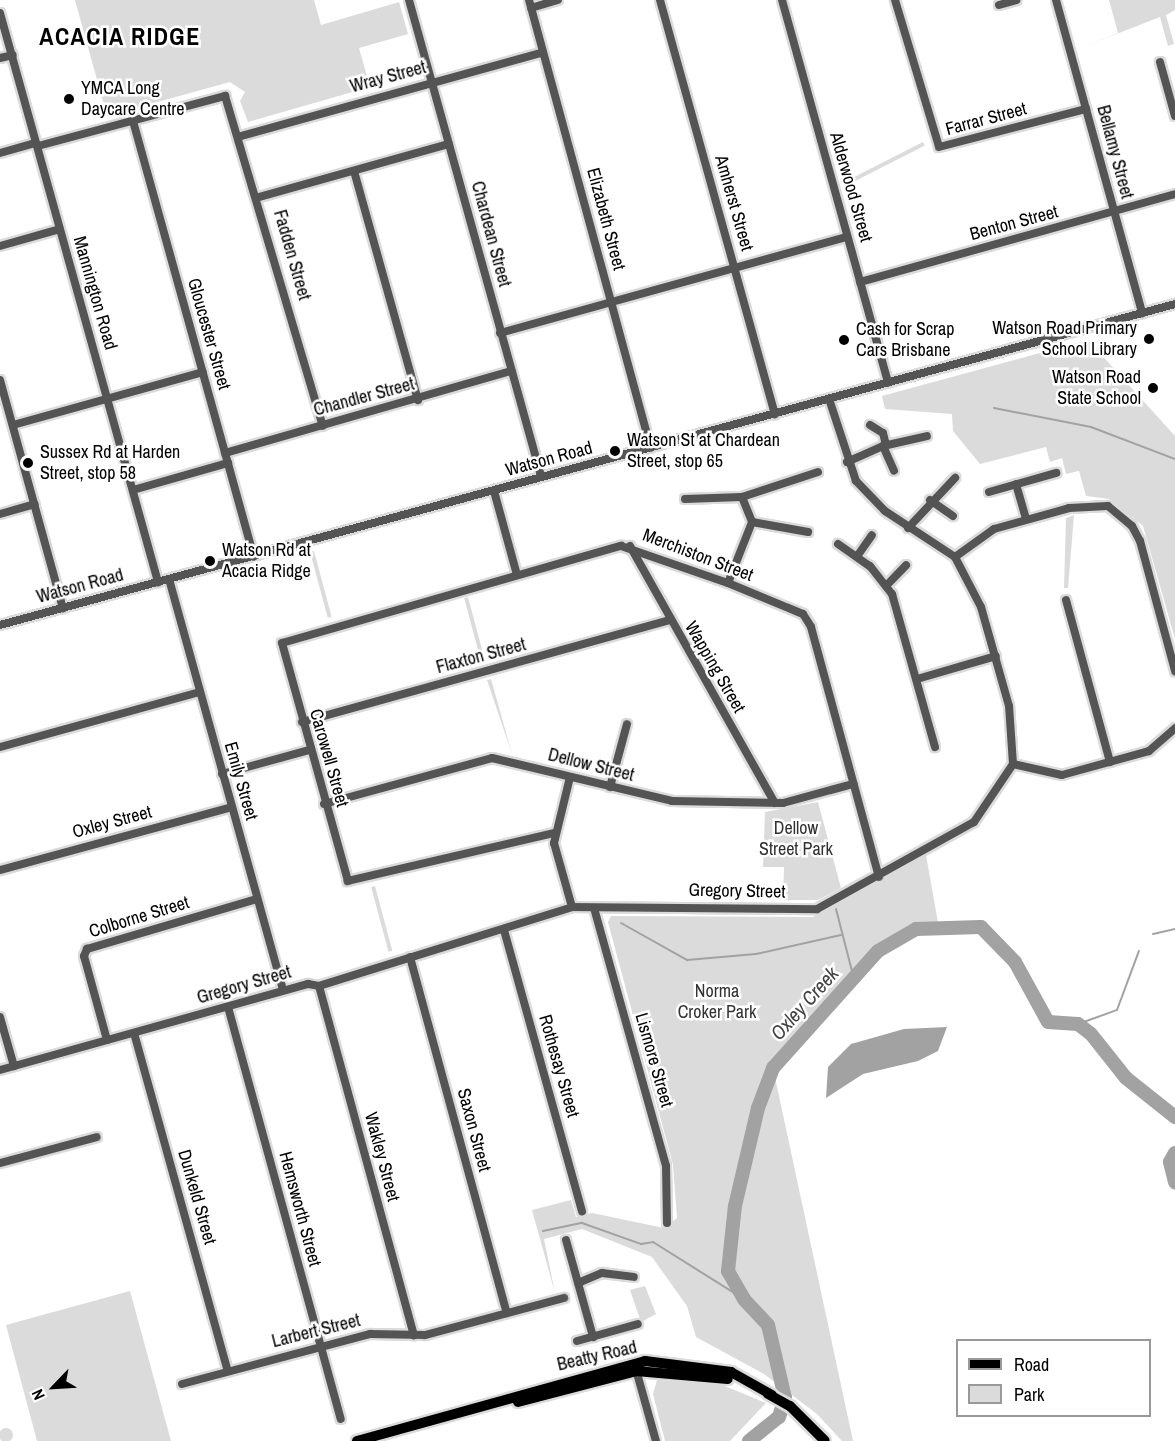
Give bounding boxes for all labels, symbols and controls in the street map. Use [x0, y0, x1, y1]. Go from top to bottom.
district label: ACACIA RIDGE [39, 23, 201, 51]
street label: Wray Street [348, 57, 428, 97]
place label: YMCA Long Daycare Centre [81, 78, 184, 121]
marker: YMCA Long Daycare Centre [62, 92, 76, 106]
street label: Farrar Street [943, 98, 1029, 140]
street label: Bellamy Street [1092, 103, 1138, 201]
street label: Alderwood Street [825, 130, 877, 244]
street label: Amherst Street [710, 153, 758, 253]
street label: Elizabeth Street [582, 165, 630, 273]
street label: Chardean Street [467, 179, 515, 289]
street label: Benton Street [968, 201, 1060, 245]
street label: Fadden Street [269, 207, 315, 303]
street label: Mannington Road [68, 234, 122, 352]
street label: Gloucester Street [183, 276, 235, 392]
place label: Watson Road Primary School Library [992, 318, 1137, 360]
place label: Cash for Scrap Cars Brisbane [856, 319, 954, 362]
marker: Watson Road Primary School Library [1142, 332, 1156, 346]
marker: Cash for Scrap Cars Brisbane [837, 333, 851, 347]
place label: Watson Road State School [1052, 367, 1141, 410]
street label: Chandler Street [311, 373, 417, 421]
marker: Watson Road State School [1146, 381, 1160, 395]
place label: Watson St at Chardean Street, stop 65 [627, 430, 780, 472]
street label: Watson Road [503, 437, 595, 481]
place label: Sussex Rd at Harden Street, stop 58 [40, 442, 180, 484]
marker: Watson St at Chardean Street, stop 65 [608, 444, 622, 458]
marker: Sussex Rd at Harden Street, stop 58 [21, 456, 35, 470]
street label: Merchiston Street [640, 524, 756, 586]
place label: Watson Rd at Acacia Ridge [222, 540, 311, 582]
marker: Watson Rd at Acacia Ridge [203, 554, 217, 568]
street label: Watson Road [34, 564, 126, 608]
street label: Wapping Street [680, 617, 750, 717]
street label: Flaxton Street [434, 634, 528, 678]
street label: Carowell Street [305, 707, 353, 809]
street label: Emily Street [220, 739, 262, 823]
street label: Dellow Street [546, 744, 636, 786]
street label: Oxley Street [70, 801, 154, 843]
park label: Dellow Street Park [759, 818, 833, 860]
street label: Gregory Street [688, 879, 786, 903]
street label: Colborne Street [86, 892, 192, 942]
street label: Gregory Street [194, 961, 294, 1009]
water label: Oxley Creek [765, 961, 843, 1045]
park label: Norma Croker Park [678, 981, 756, 1024]
street label: Lismore Street [630, 1010, 678, 1110]
street label: Rothesay Street [534, 1012, 584, 1120]
street label: Saxon Street [453, 1086, 495, 1174]
street label: Wakley Street [360, 1110, 404, 1204]
street label: Dunkeld Street [173, 1147, 221, 1247]
street label: Hemsworth Street [274, 1149, 326, 1269]
street label: Larbert Street [270, 1310, 362, 1352]
street label: Beatty Road [555, 1336, 639, 1376]
legend [956, 1339, 1151, 1417]
text: Road [1014, 1352, 1049, 1377]
north arrow [24, 1357, 84, 1417]
text: Park [1014, 1382, 1044, 1407]
text: N [26, 1386, 50, 1404]

